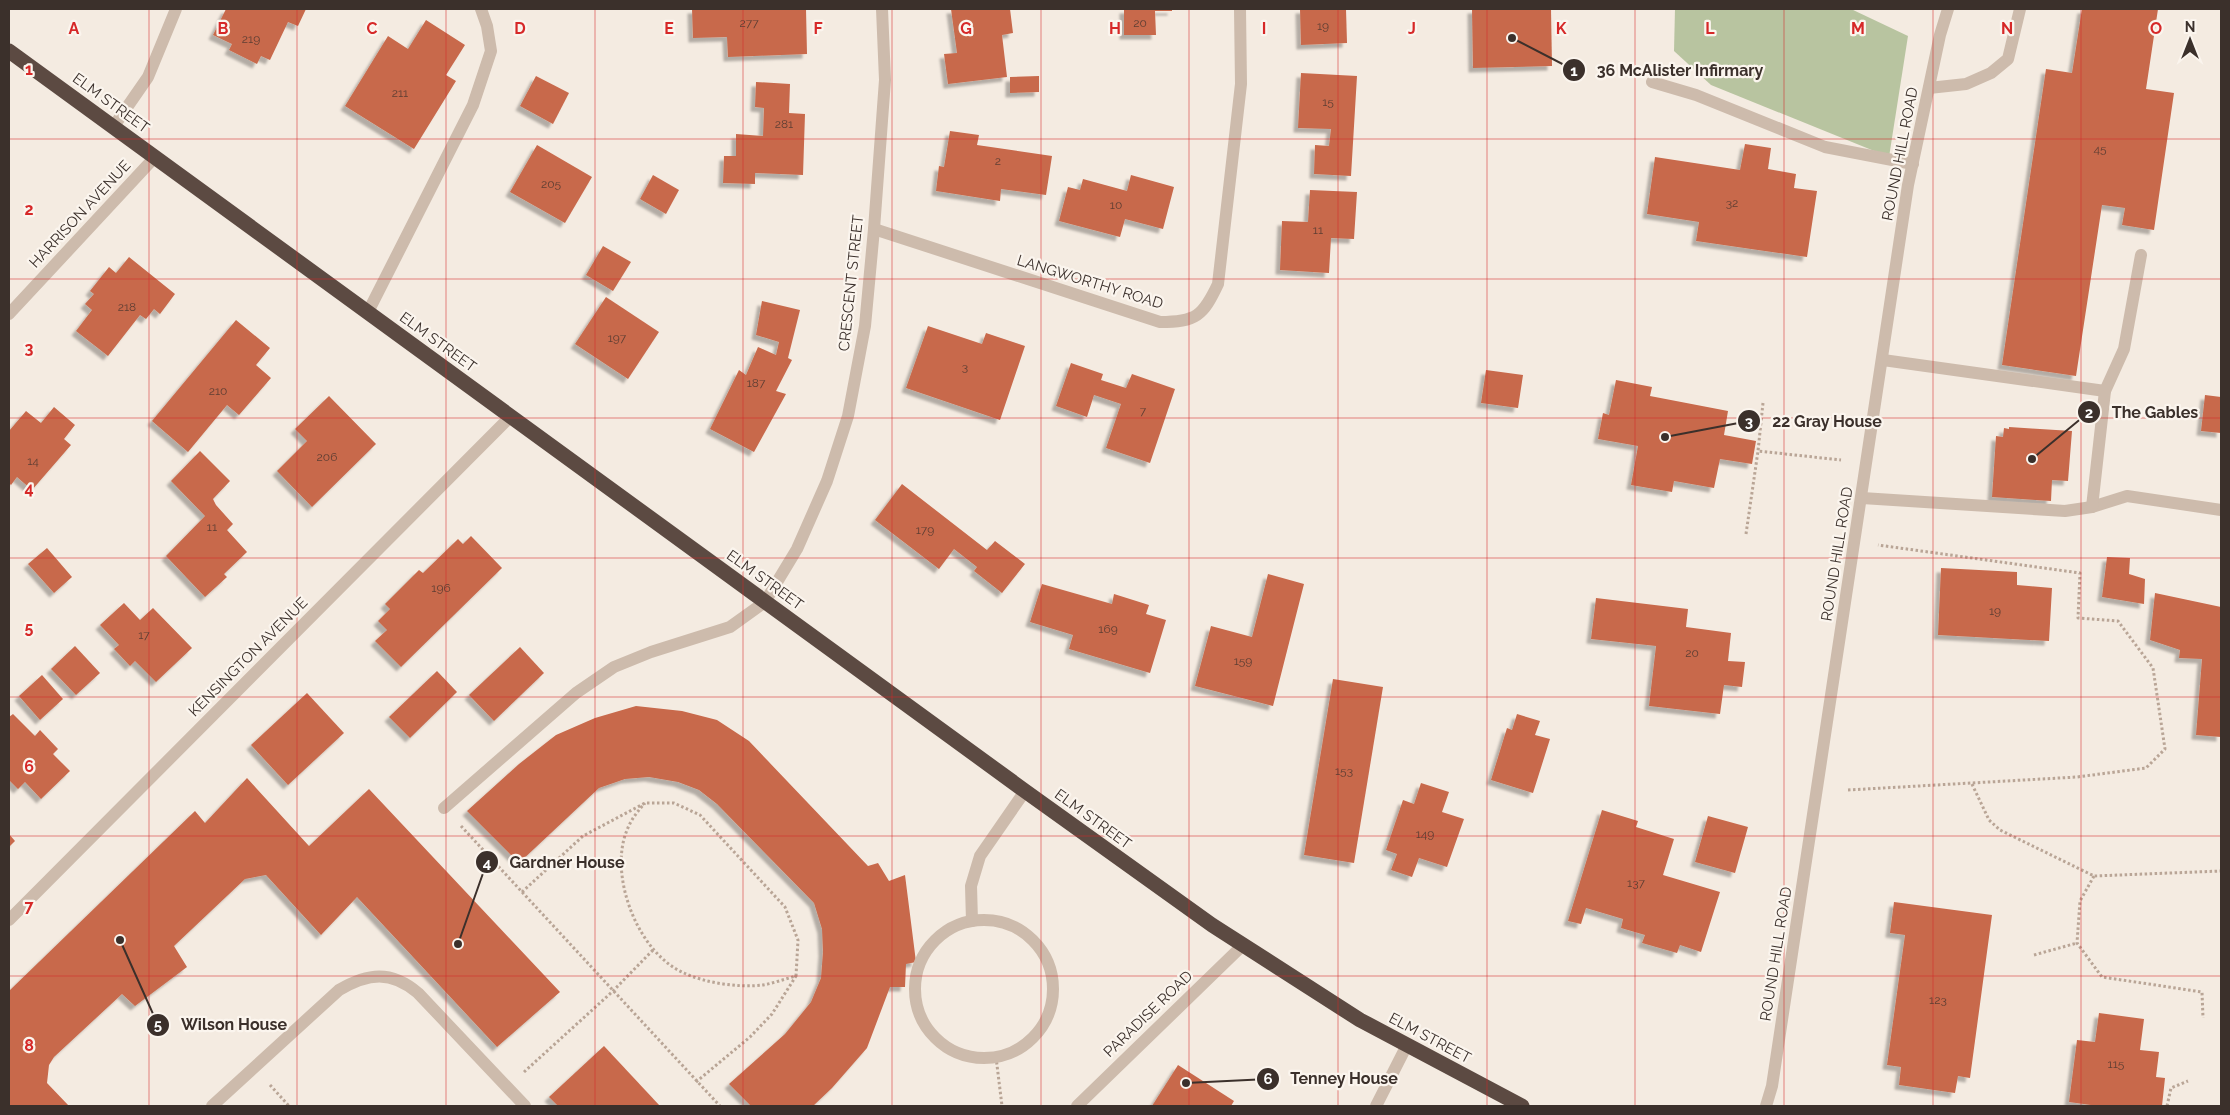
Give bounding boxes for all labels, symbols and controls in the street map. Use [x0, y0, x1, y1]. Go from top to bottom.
north arrow [2165, 15, 2215, 65]
house number: 277 [739, 16, 759, 30]
house number: 20 [1133, 16, 1147, 30]
text: A [69, 19, 80, 38]
text: B [218, 19, 229, 38]
text: C [367, 19, 378, 38]
text: D [514, 19, 526, 38]
text: E [664, 19, 674, 38]
text: F [813, 19, 823, 38]
text: G [960, 19, 972, 38]
text: H [1109, 19, 1121, 38]
text: I [1262, 19, 1266, 38]
house number: 19 [1317, 19, 1329, 33]
text: J [1408, 19, 1416, 38]
text: K [1556, 19, 1567, 38]
text: L [1705, 19, 1715, 38]
text: M [1851, 19, 1865, 38]
text: N [2001, 19, 2013, 38]
text: O [2150, 19, 2162, 38]
text: N [2185, 19, 2195, 35]
house number: 219 [242, 32, 260, 46]
callout: 36 McAlister Infirmary [1561, 55, 1773, 86]
text: 1 [25, 60, 33, 79]
text: 36 McAlister Infirmary [1597, 61, 1764, 80]
text: 1 [1570, 62, 1578, 80]
street label: ELM STREET [69, 69, 153, 137]
street label: ROUND HILL ROAD [1878, 85, 1922, 222]
house number: 211 [392, 86, 408, 100]
house number: 15 [1322, 95, 1334, 109]
house number: 281 [775, 117, 793, 131]
house number: 45 [2093, 142, 2107, 156]
house number: 2 [995, 154, 1001, 168]
street label: HARRISON AVENUE [26, 157, 134, 271]
house number: 205 [541, 177, 562, 191]
house number: 32 [1726, 196, 1738, 210]
house number: 10 [1110, 198, 1122, 212]
text: 2 [24, 200, 34, 219]
street label: CRESCENT STREET [835, 214, 867, 352]
house number: 11 [1313, 223, 1323, 237]
street label: LANGWORTHY ROAD [1015, 251, 1166, 313]
house number: 218 [118, 300, 136, 314]
street label: ELM STREET [396, 308, 480, 376]
house number: 197 [608, 331, 627, 345]
text: 3 [25, 339, 34, 358]
house number: 3 [962, 360, 968, 374]
house number: 187 [747, 376, 766, 390]
house number: 210 [209, 384, 227, 398]
callout: The Gables [2077, 397, 2208, 428]
text: The Gables [2112, 403, 2198, 422]
house number: 7 [1140, 404, 1147, 418]
text: 2 [2085, 404, 2093, 422]
callout: 22 Gray House [1737, 406, 1892, 437]
text: 22 Gray House [1772, 412, 1882, 431]
text: 3 [1745, 413, 1753, 431]
house number: 206 [317, 450, 337, 464]
house number: 14 [27, 454, 39, 468]
text: 4 [24, 479, 34, 498]
street label: ROUND HILL ROAD [1817, 485, 1857, 622]
house number: 11 [207, 520, 217, 534]
house number: 179 [916, 523, 934, 537]
street label: ELM STREET [723, 546, 807, 614]
house number: 196 [431, 581, 451, 595]
street label: KENSINGTON AVENUE [185, 594, 311, 720]
house number: 19 [1989, 604, 2001, 618]
text: 5 [25, 618, 34, 637]
house number: 169 [1098, 622, 1118, 636]
house number: 17 [138, 628, 150, 642]
house number: 20 [1685, 646, 1699, 660]
house number: 159 [1234, 654, 1252, 668]
text: 6 [24, 757, 34, 776]
house number: 153 [1335, 764, 1353, 778]
street label: ELM STREET [1051, 785, 1135, 853]
house number: 149 [1416, 827, 1434, 841]
callout: Gardner House [474, 847, 635, 878]
text: Gardner House [510, 853, 625, 872]
text: 4 [483, 854, 492, 872]
house number: 137 [1627, 876, 1646, 890]
street label: ROUND HILL ROAD [1756, 885, 1796, 1022]
text: 7 [25, 897, 34, 916]
street label: PARADISE ROAD [1100, 967, 1196, 1061]
house number: 123 [1929, 993, 1947, 1007]
callout: Wilson House [146, 1009, 297, 1040]
street label: ELM STREET [1386, 1009, 1474, 1067]
text: Wilson House [181, 1015, 287, 1034]
text: 5 [154, 1016, 162, 1034]
text: 8 [24, 1036, 34, 1055]
house number: 115 [2108, 1057, 2125, 1071]
callout: Tenney House [1255, 1063, 1408, 1094]
text: Tenney House [1290, 1069, 1398, 1088]
text: 6 [1263, 1070, 1273, 1088]

